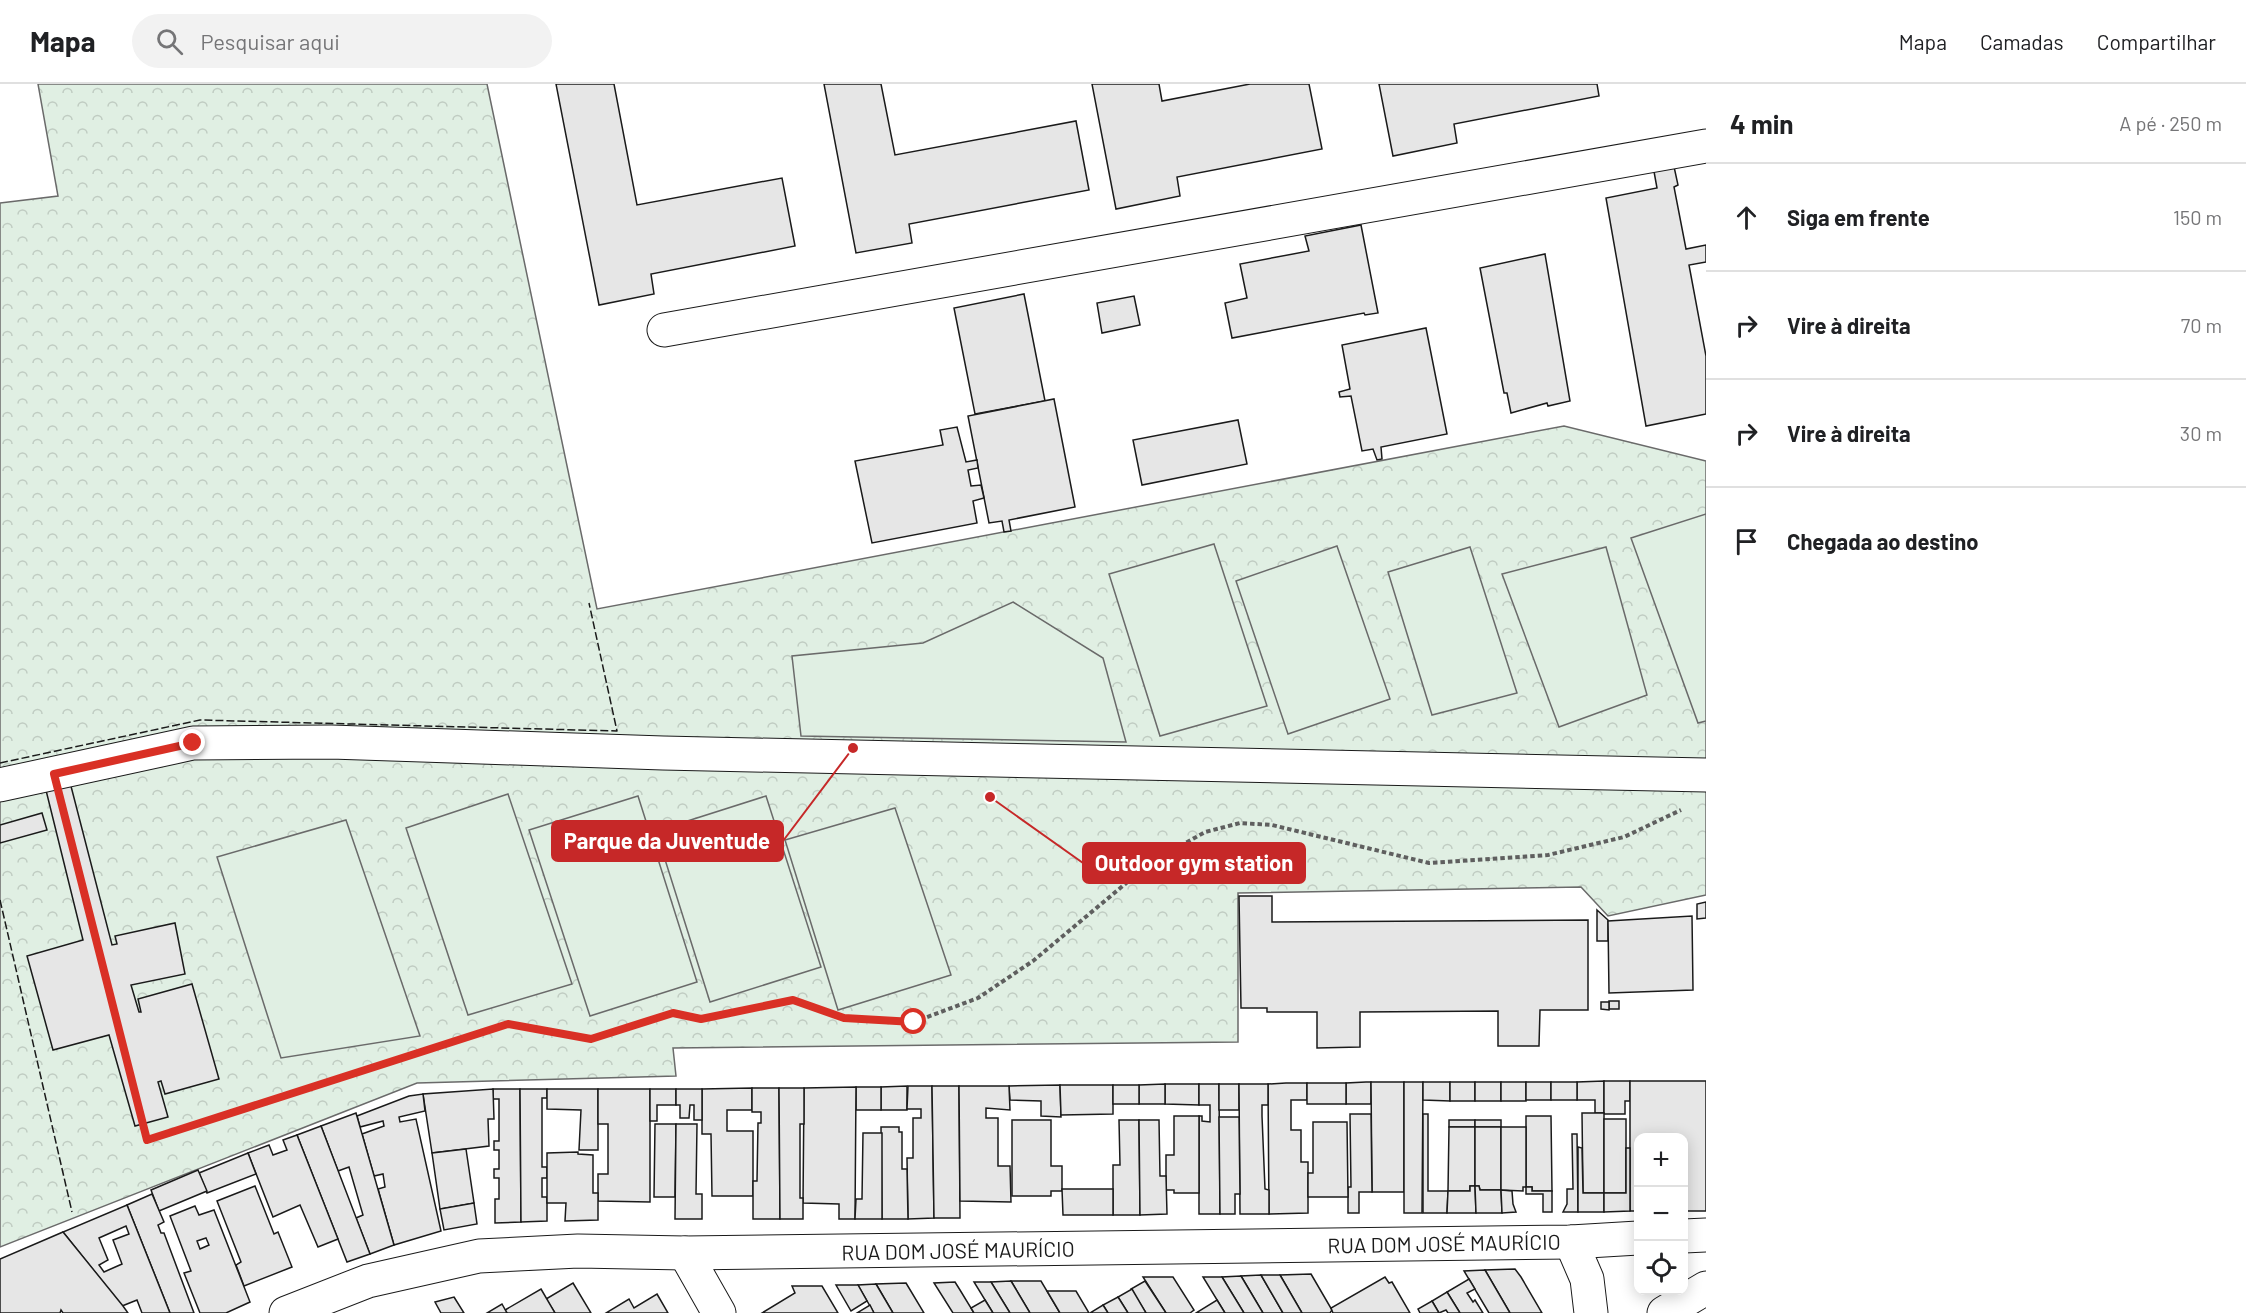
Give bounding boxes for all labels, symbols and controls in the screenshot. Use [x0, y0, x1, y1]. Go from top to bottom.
search box [132, 14, 552, 68]
text: Mapa [30, 24, 96, 58]
icon: search [153, 25, 186, 58]
text: Pesquisar aqui [201, 28, 340, 54]
text: Mapa [1899, 29, 1947, 54]
text: Camadas [1980, 29, 2064, 54]
text: Compartilhar [2097, 29, 2216, 54]
text: 4 min [1730, 108, 1794, 139]
text: A pé · 250 m [2119, 111, 2222, 135]
icon: ahead [1730, 201, 1763, 234]
text: Siga em frente [1787, 204, 1930, 230]
text: 150 m [2173, 205, 2222, 229]
icon: right [1730, 309, 1763, 342]
text: Vire à direita [1787, 312, 1911, 338]
text: 70 m [2181, 313, 2222, 337]
icon: right [1730, 417, 1763, 450]
text: Vire à direita [1787, 420, 1911, 446]
text: 30 m [2180, 421, 2222, 445]
icon: arrive [1730, 525, 1763, 558]
text: Chegada ao destino [1787, 528, 1978, 554]
route end [179, 729, 205, 755]
callout: Parque da Juventude [552, 821, 783, 861]
text: Parque da Juventude [564, 827, 770, 853]
callout: Outdoor gym station [1083, 843, 1305, 883]
text: Outdoor gym station [1095, 849, 1293, 875]
route start [900, 1008, 926, 1034]
map controls [1634, 1133, 1688, 1295]
button: + [1634, 1133, 1688, 1187]
button: − [1634, 1187, 1688, 1241]
street label: RUA DOM JOSÉ MAURÍCIO [1327, 1228, 1561, 1258]
street label: RUA DOM JOSÉ MAURÍCIO [841, 1235, 1075, 1265]
button: locate [1634, 1241, 1688, 1295]

